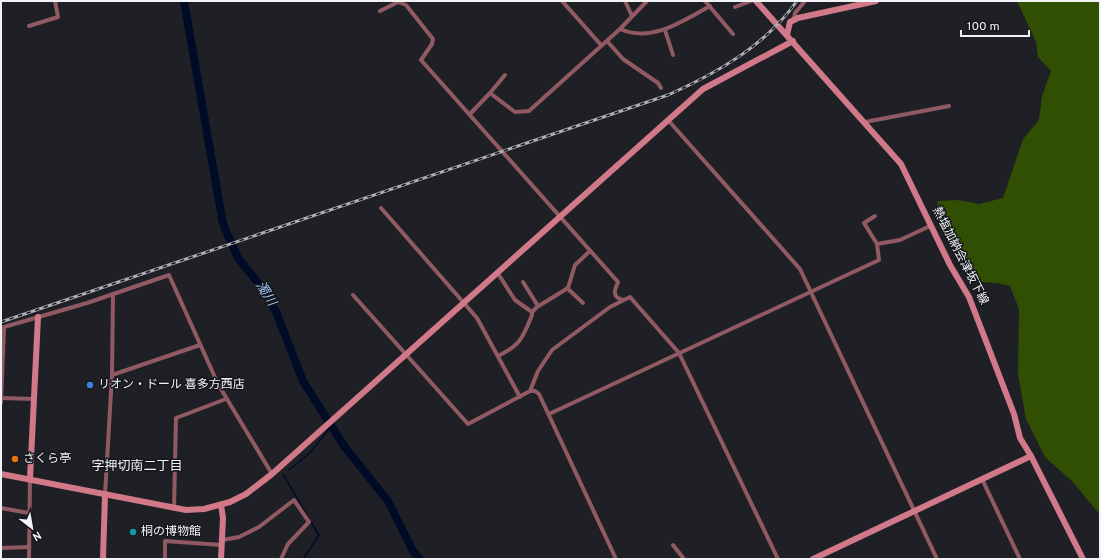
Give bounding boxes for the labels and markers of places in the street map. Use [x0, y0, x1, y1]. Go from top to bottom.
place label: リオン・ドール 喜多方西店 [98, 377, 245, 393]
marker: リオン・ドール 喜多方西店 [85, 380, 95, 390]
place label: さくら亭 [23, 451, 71, 467]
marker: さくら亭 [10, 454, 20, 464]
place label: 桐の博物館 [141, 524, 201, 540]
marker: 桐の博物館 [128, 527, 138, 537]

